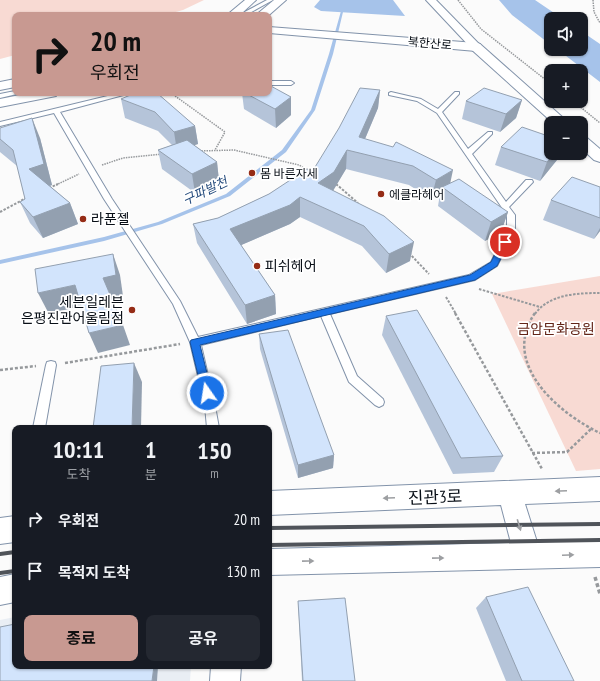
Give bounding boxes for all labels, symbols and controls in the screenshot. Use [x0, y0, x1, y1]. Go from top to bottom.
map controls [544, 12, 588, 160]
button: sound [544, 12, 588, 56]
text: 20 m [90, 22, 141, 59]
icon: right [24, 28, 76, 80]
street label: 북한산로 [407, 34, 453, 52]
text: 우회전 [90, 61, 140, 84]
button: + [544, 64, 588, 108]
button: − [544, 116, 588, 160]
place label: 몸 바른자세 [260, 166, 318, 181]
marker: 몸 바른자세 [247, 168, 257, 178]
water label: 구파발천 [180, 173, 231, 209]
place label: 에클라헤어 [389, 187, 444, 202]
marker: 에클라헤어 [376, 189, 386, 199]
place label: 라푼젤 [91, 210, 130, 228]
marker: 라푼젤 [78, 214, 88, 224]
pin [488, 225, 522, 259]
icon: arrive [494, 231, 516, 253]
place label: 피쉬헤어 [265, 257, 317, 275]
marker: 피쉬헤어 [252, 261, 262, 271]
place label: 세븐일레븐 은평진관어울림점 [21, 293, 124, 327]
marker: 세븐일레븐 은평진관어울림점 [127, 305, 137, 315]
park label: 금암문화공원 [517, 320, 595, 338]
position arrow [186, 372, 228, 414]
text: 10:11 [52, 434, 104, 465]
text: 1 [145, 434, 156, 465]
text: 150 [197, 435, 232, 466]
text: m [210, 465, 219, 482]
text: 도착 [66, 466, 90, 483]
text: 분 [145, 466, 157, 483]
street label: 진관3로 [407, 485, 463, 509]
one-way arrow [555, 488, 567, 495]
one-way arrow [383, 495, 395, 502]
icon: right [24, 508, 46, 530]
text: 20 m [234, 510, 260, 529]
text: 우회전 [58, 511, 99, 530]
one-way arrow [517, 519, 523, 531]
one-way arrow [562, 552, 575, 558]
one-way arrow [432, 555, 445, 561]
one-way arrow [302, 558, 315, 564]
icon: arrive [24, 560, 46, 582]
text: 130 m [227, 562, 260, 581]
text: 목적지 도착 [58, 563, 130, 582]
button: 종료 [24, 615, 138, 661]
button: 공유 [146, 615, 260, 661]

